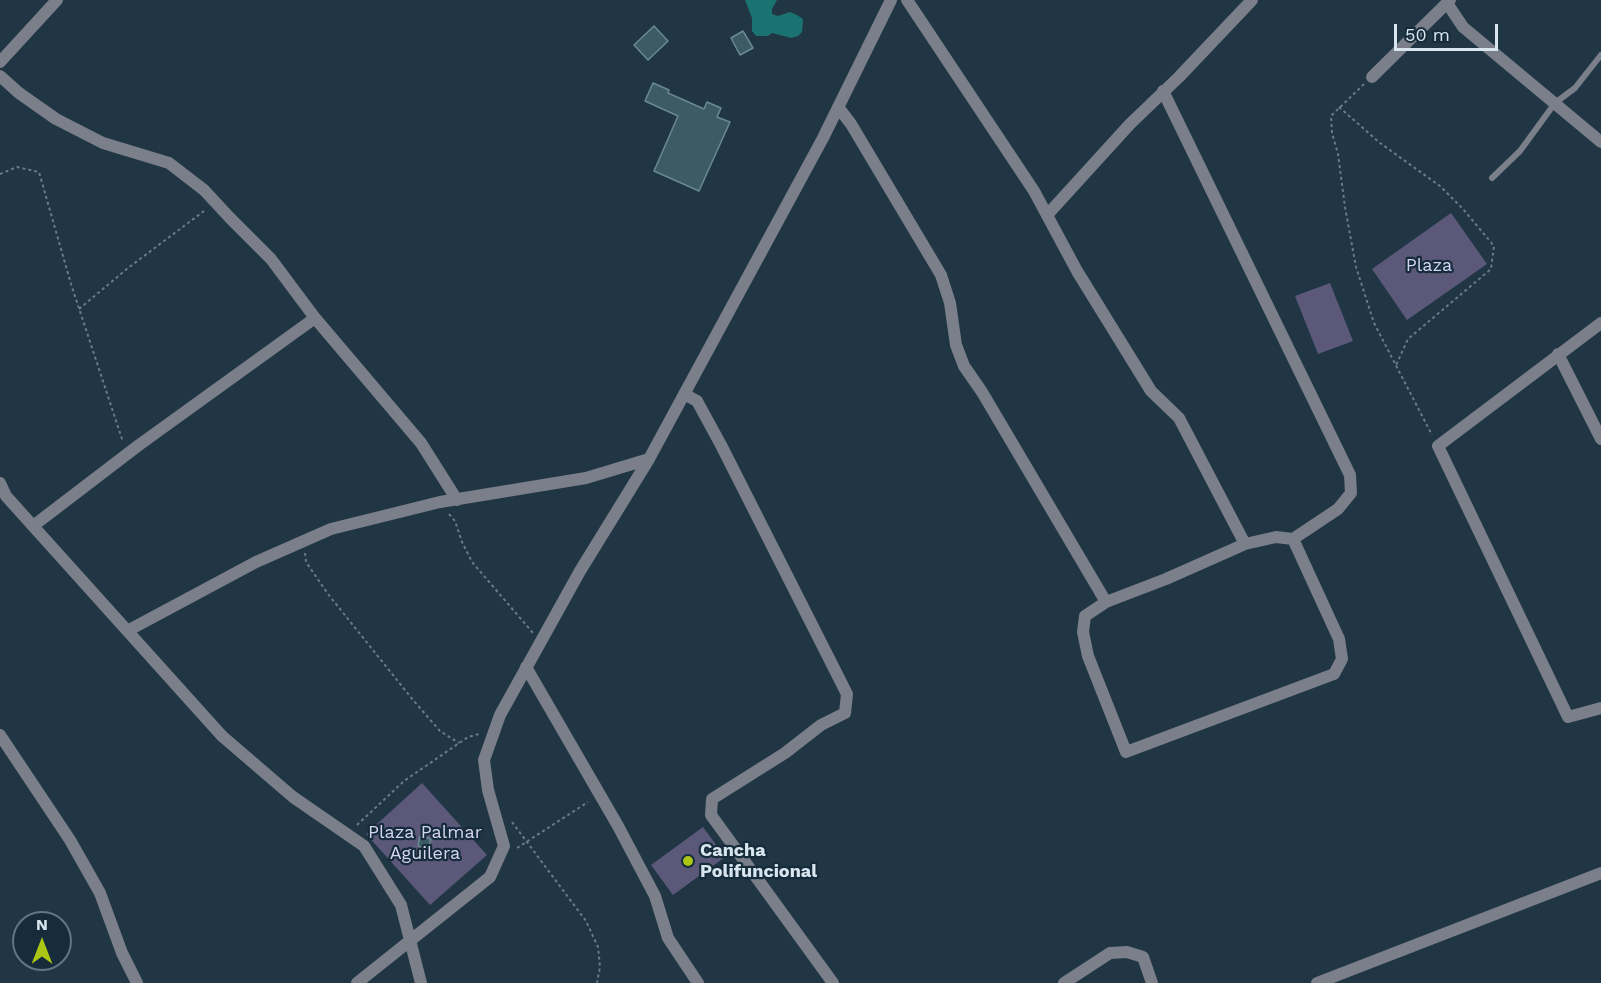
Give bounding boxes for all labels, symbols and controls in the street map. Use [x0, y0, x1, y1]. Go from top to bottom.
scale bar [1397, 12, 1500, 50]
text: 50 m [1405, 24, 1450, 45]
park label: Plaza [1406, 255, 1452, 277]
park label: Plaza Palmar Aguilera [368, 822, 482, 864]
place label: Cancha Polifuncional [700, 840, 817, 882]
marker: Cancha Polifuncional [681, 854, 695, 868]
north arrow [12, 911, 72, 971]
text: N [36, 915, 48, 934]

